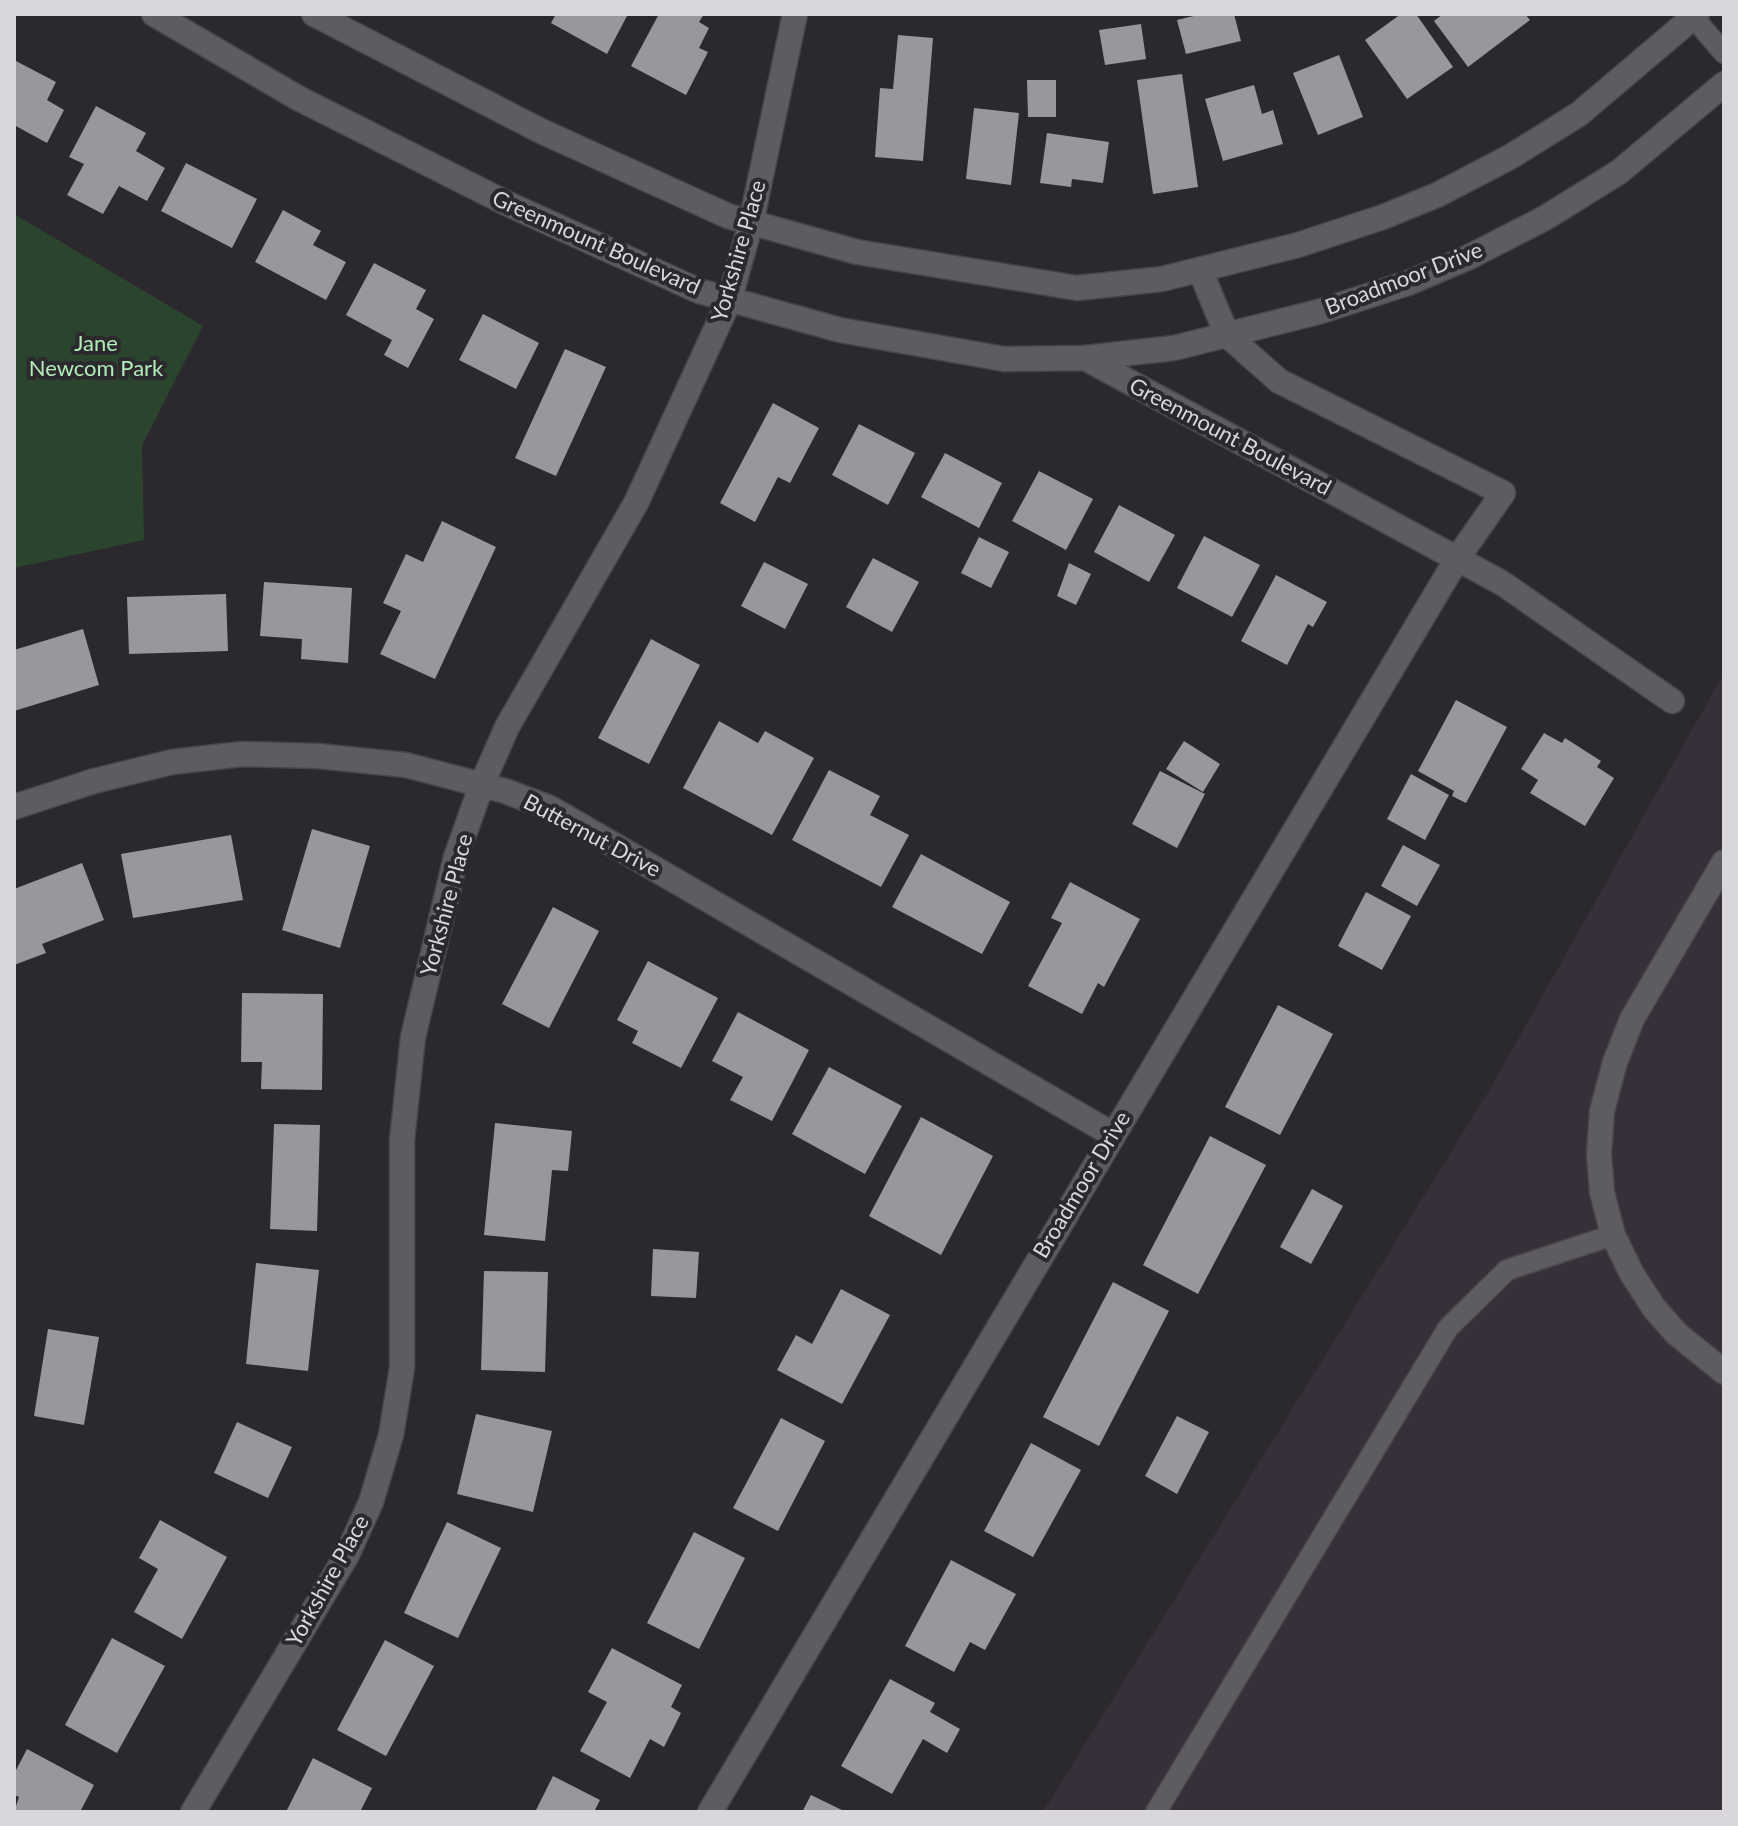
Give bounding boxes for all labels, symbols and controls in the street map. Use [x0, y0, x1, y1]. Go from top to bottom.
street label: Yorkshire Place [706, 177, 772, 325]
street label: Greenmount Boulevard [488, 185, 704, 301]
street label: Broadmoor Drive [1322, 237, 1486, 321]
park label: Jane Newcom Park [29, 331, 163, 382]
street label: Greenmount Boulevard [1125, 373, 1335, 501]
street label: Butternut Drive [519, 789, 665, 883]
street label: Yorkshire Place [415, 831, 479, 979]
street label: Broadmoor Drive [1028, 1107, 1136, 1263]
street label: Yorkshire Place [281, 1511, 375, 1651]

